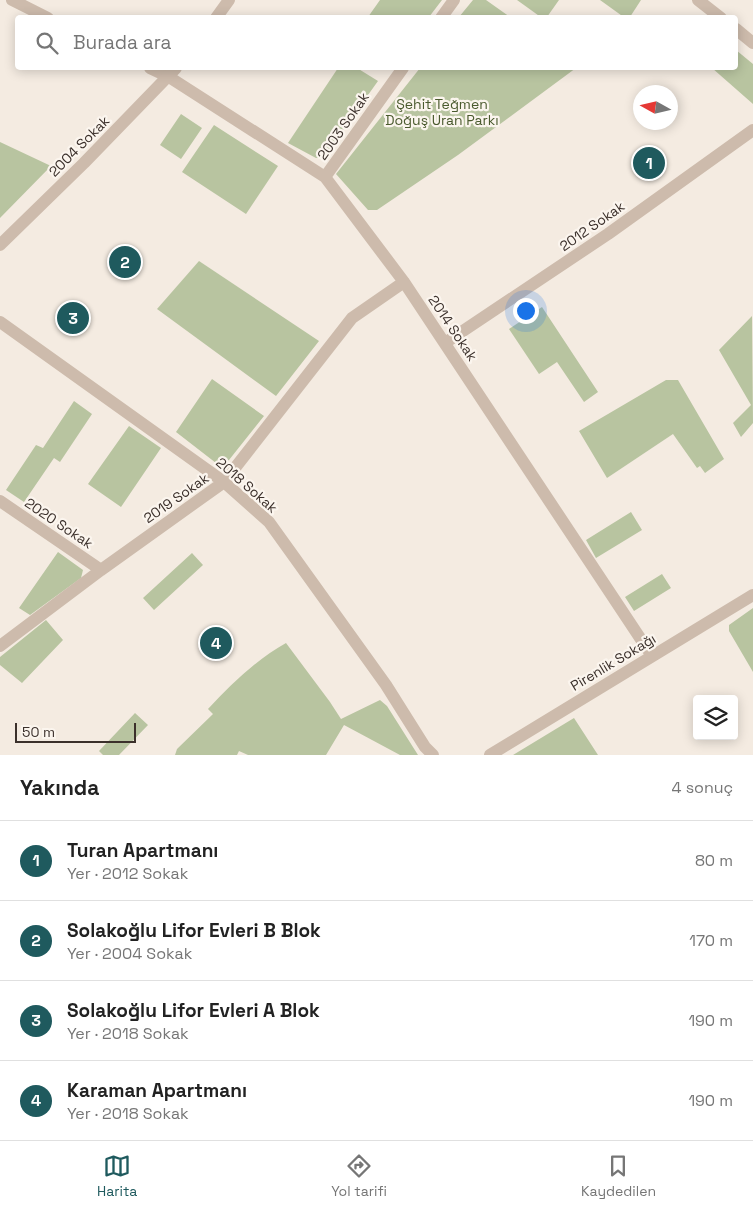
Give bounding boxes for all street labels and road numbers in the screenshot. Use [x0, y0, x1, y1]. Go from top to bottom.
street label: 2003 Sokak [313, 88, 373, 163]
street label: 2004 Sokak [45, 111, 114, 180]
street label: 2012 Sokak [556, 197, 628, 255]
street label: 2014 Sokak [424, 292, 482, 365]
street label: 2018 Sokak [212, 453, 282, 517]
street label: 2019 Sokak [140, 469, 213, 527]
street label: 2020 Sokak [21, 494, 97, 553]
street label: Pirenlik Sokağı [567, 629, 659, 695]

